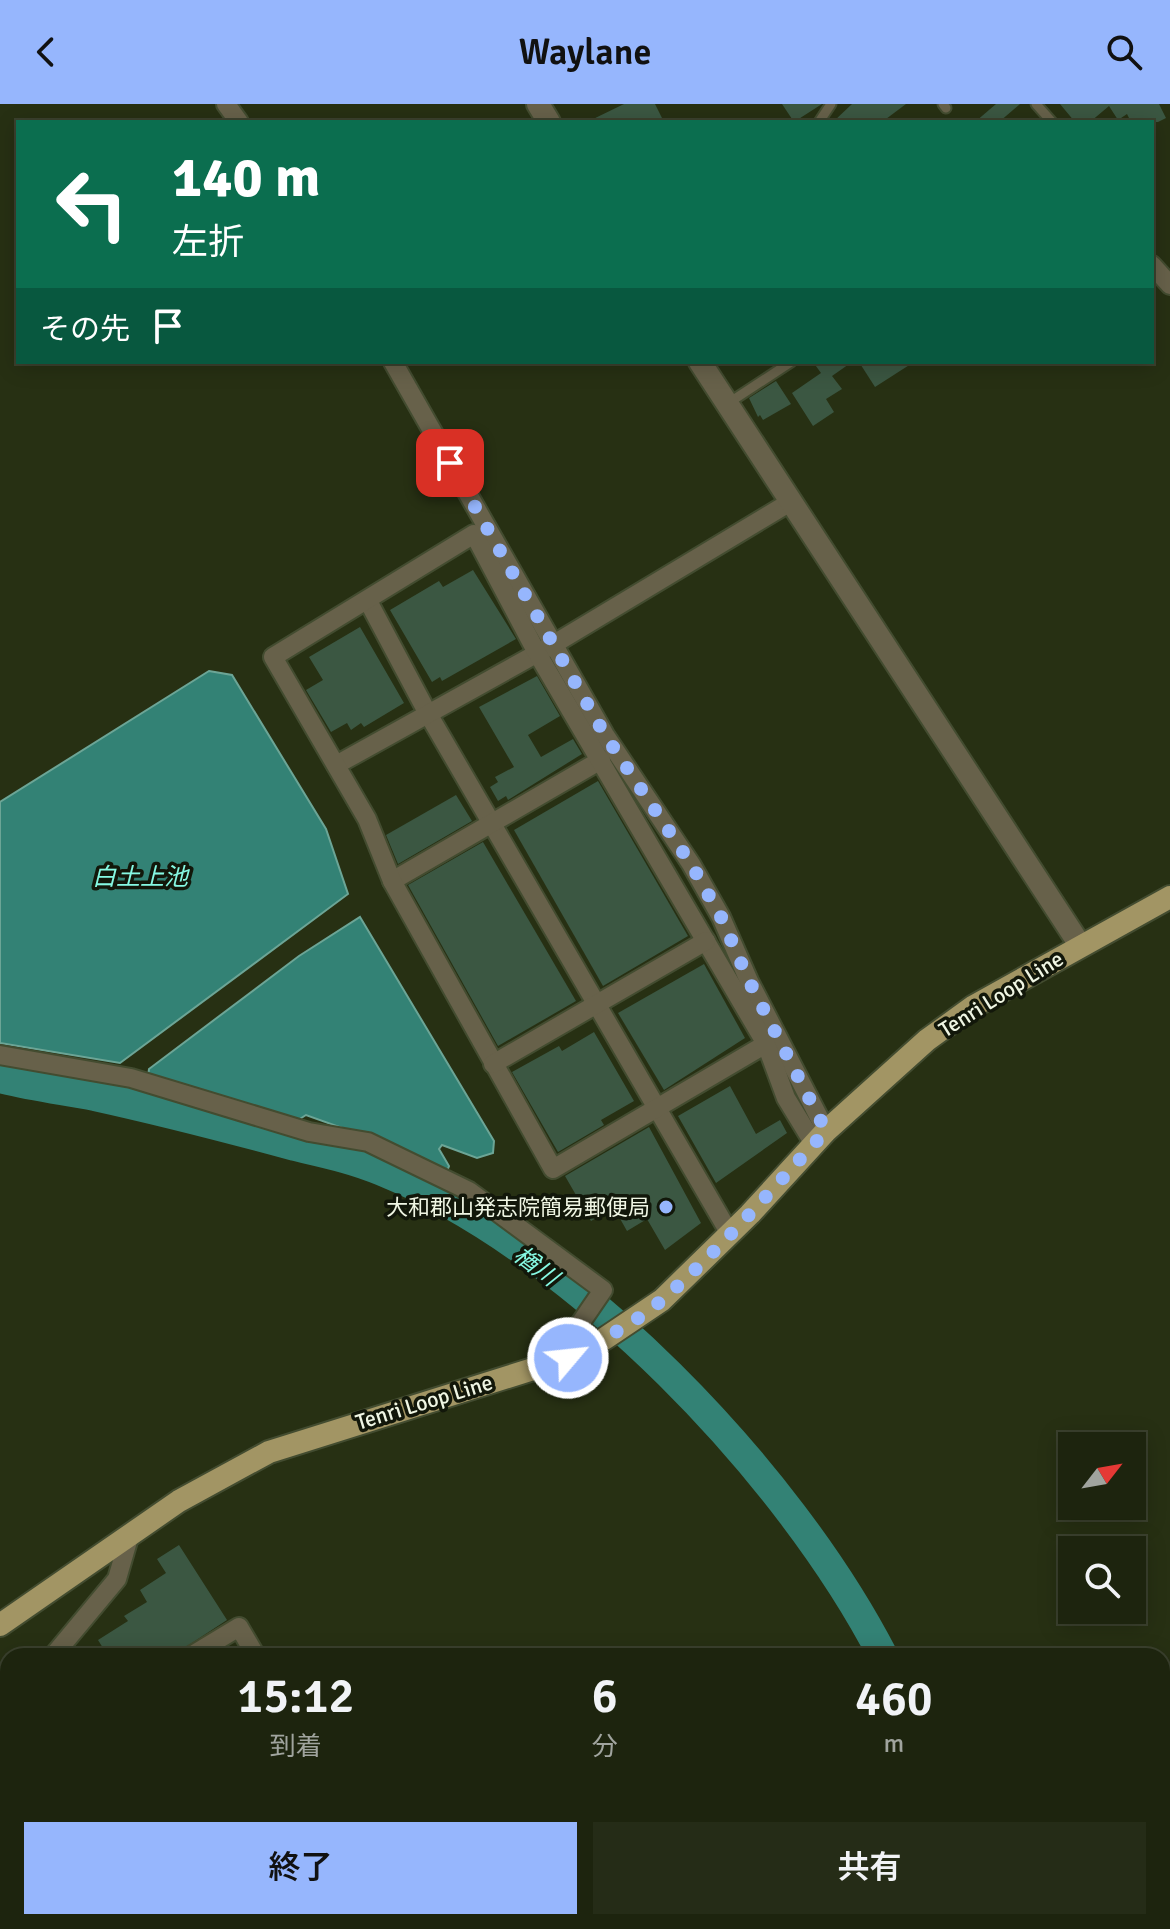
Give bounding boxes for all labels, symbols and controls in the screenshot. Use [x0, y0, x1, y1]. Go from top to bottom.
icon: back [24, 30, 68, 74]
text: Waylane [519, 30, 651, 75]
icon: search [1102, 30, 1146, 74]
text: 140 m [172, 143, 320, 212]
icon: left [40, 152, 144, 256]
text: 左折 [172, 220, 244, 265]
icon: arrive [146, 304, 190, 348]
text: その先 [40, 311, 130, 348]
pin [416, 429, 484, 497]
icon: arrive [428, 441, 472, 485]
water label: 白土上池 [92, 862, 190, 892]
street label: Tenri Loop Line [934, 945, 1068, 1043]
place label: 大和郡山発志院簡易郵便局 [386, 1194, 650, 1221]
marker: 大和郡山発志院簡易郵便局 [657, 1198, 675, 1216]
water label: 楢川 [508, 1240, 567, 1294]
position arrow [526, 1316, 610, 1400]
street label: Tenri Loop Line [352, 1368, 496, 1436]
north arrow [1058, 1432, 1146, 1520]
map controls [1058, 1432, 1146, 1624]
button: search [1058, 1536, 1146, 1624]
text: 15:12 [237, 1667, 354, 1726]
text: 6 [592, 1667, 618, 1726]
text: 460 [855, 1670, 933, 1729]
text: m [884, 1728, 904, 1760]
text: 到着 [270, 1731, 322, 1763]
text: 分 [592, 1731, 618, 1763]
button: 終了 [24, 1822, 577, 1914]
button: 共有 [593, 1822, 1146, 1914]

